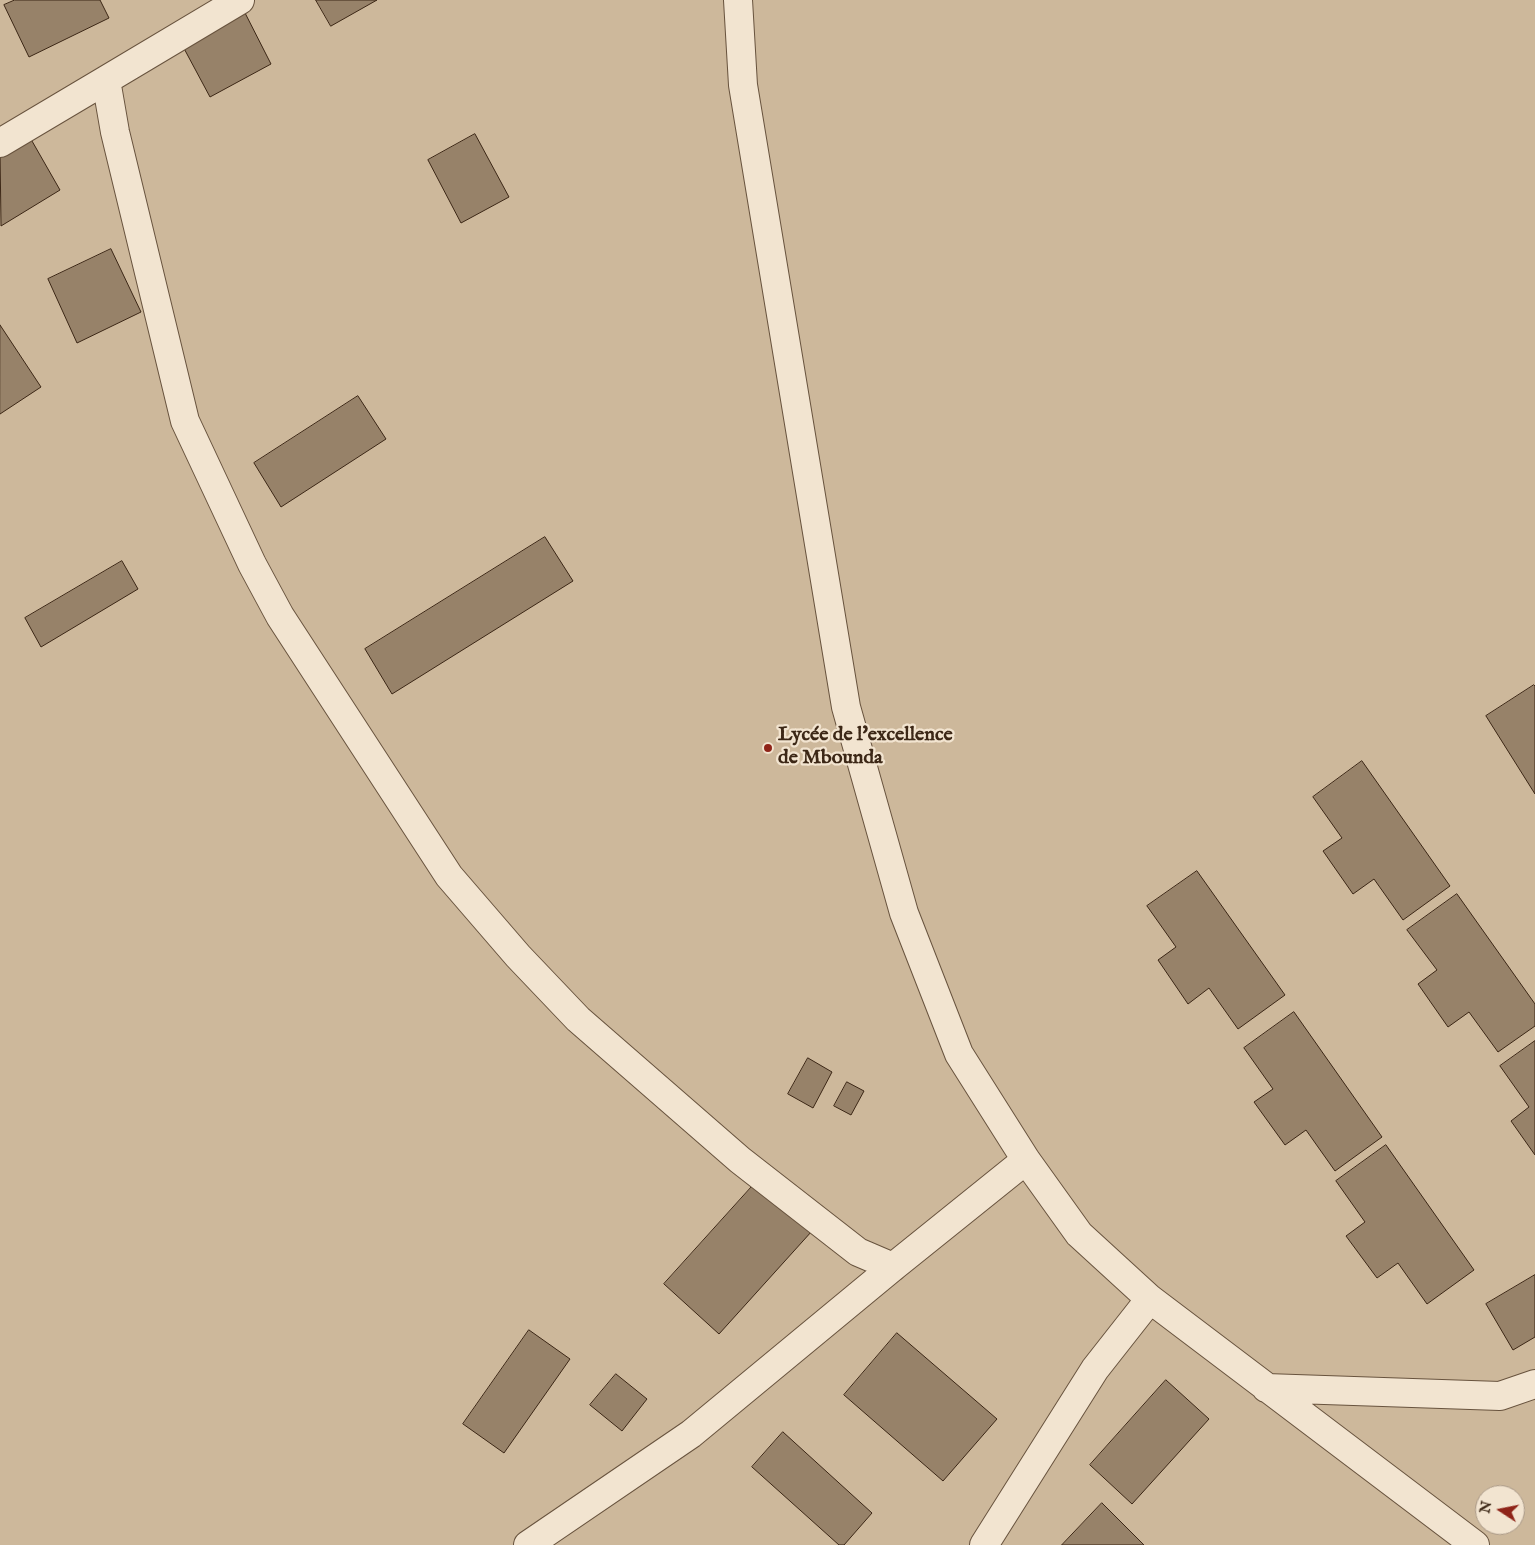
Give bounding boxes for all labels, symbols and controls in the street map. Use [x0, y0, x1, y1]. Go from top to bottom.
place label: Lycée de l'excellence de Mbounda [778, 724, 953, 771]
marker: Lycée de l'excellence de Mbounda [762, 742, 774, 754]
north arrow [1475, 1485, 1525, 1535]
text: N [1476, 1500, 1496, 1515]

